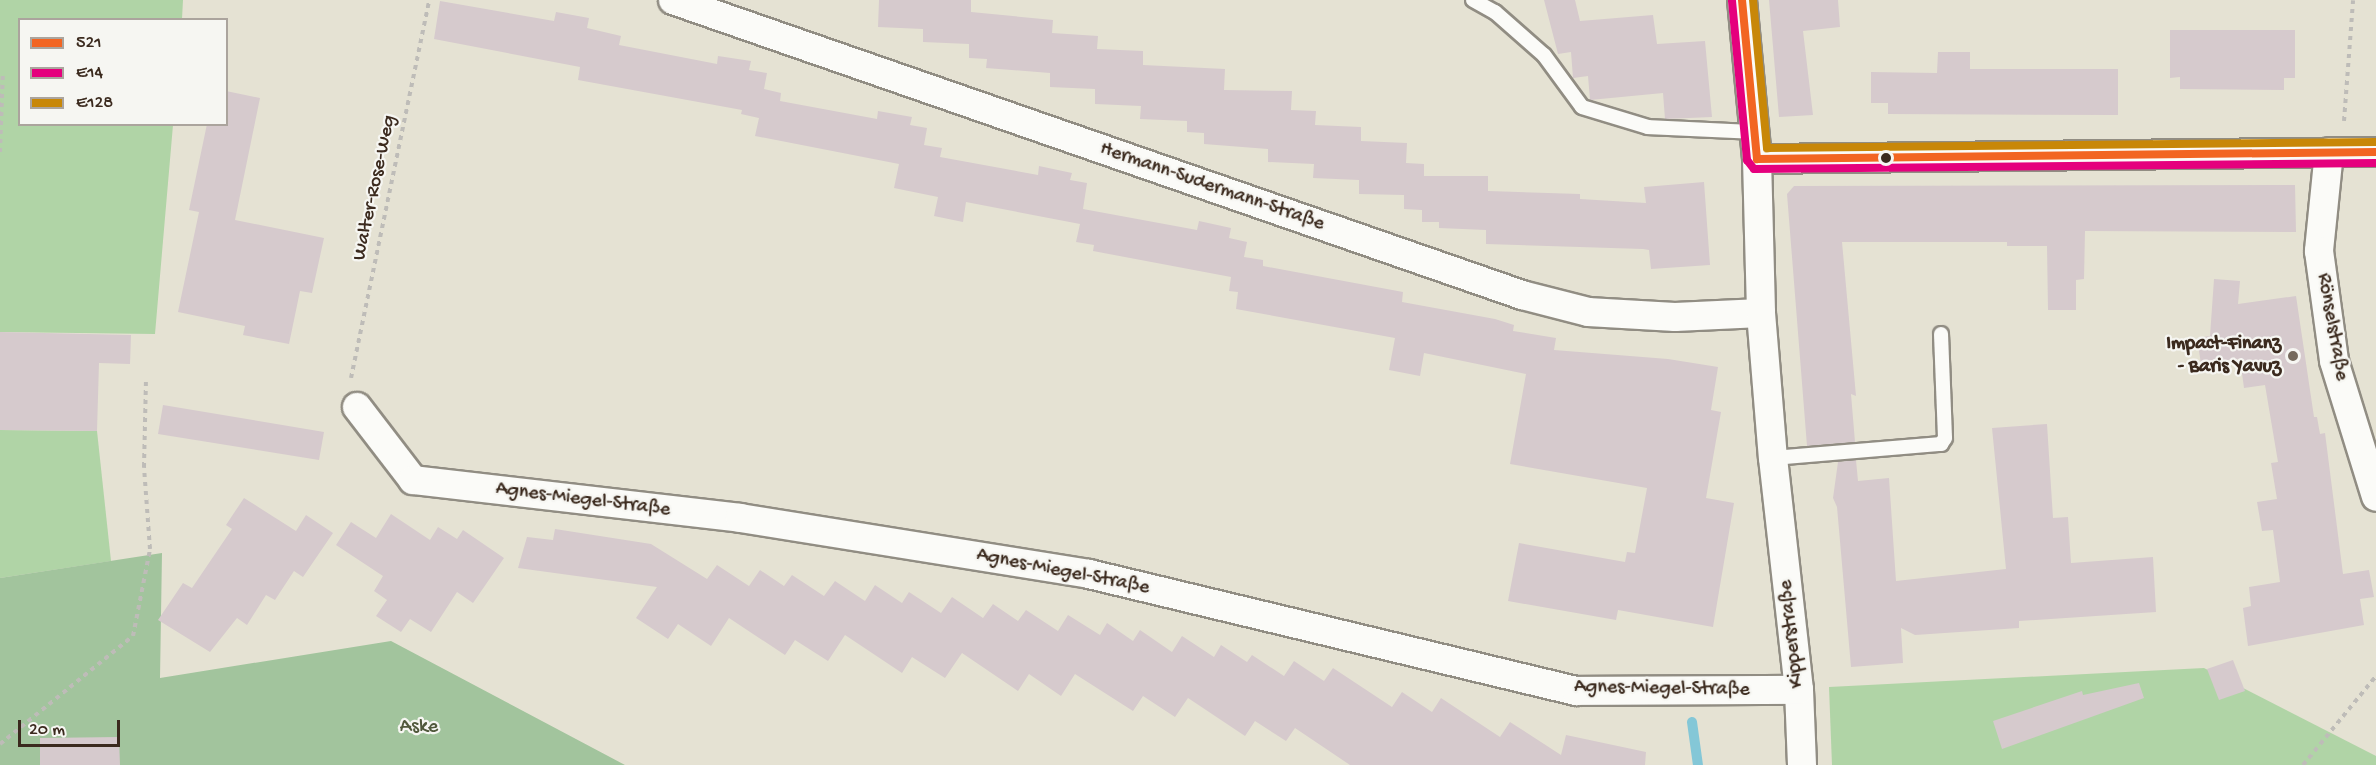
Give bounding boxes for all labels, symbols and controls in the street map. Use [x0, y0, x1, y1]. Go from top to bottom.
legend [18, 18, 228, 126]
text: 521 [76, 33, 102, 54]
text: E14 [76, 63, 103, 84]
text: E128 [76, 93, 113, 114]
street label: Walter-Rose-Weg [348, 113, 402, 263]
street label: Hermann-Sudermann-Straße [1097, 137, 1327, 237]
unlabelled marker [1880, 152, 1892, 164]
street label: Rönselstraße [2311, 271, 2353, 383]
place label: Impact-Finanz - Baris Yavuz [2166, 332, 2281, 379]
marker: Impact-Finanz - Baris Yavuz [2286, 349, 2300, 363]
street label: Agnes-Miegel-Straße [494, 477, 672, 523]
street label: Agnes-Miegel-Straße [974, 543, 1152, 601]
street label: Kipperstraße [1774, 579, 1810, 689]
street label: Agnes-Miegel-Straße [1574, 675, 1750, 703]
scale bar [21, 708, 123, 746]
park label: Aske [400, 715, 438, 739]
text: 20 m [29, 720, 65, 741]

